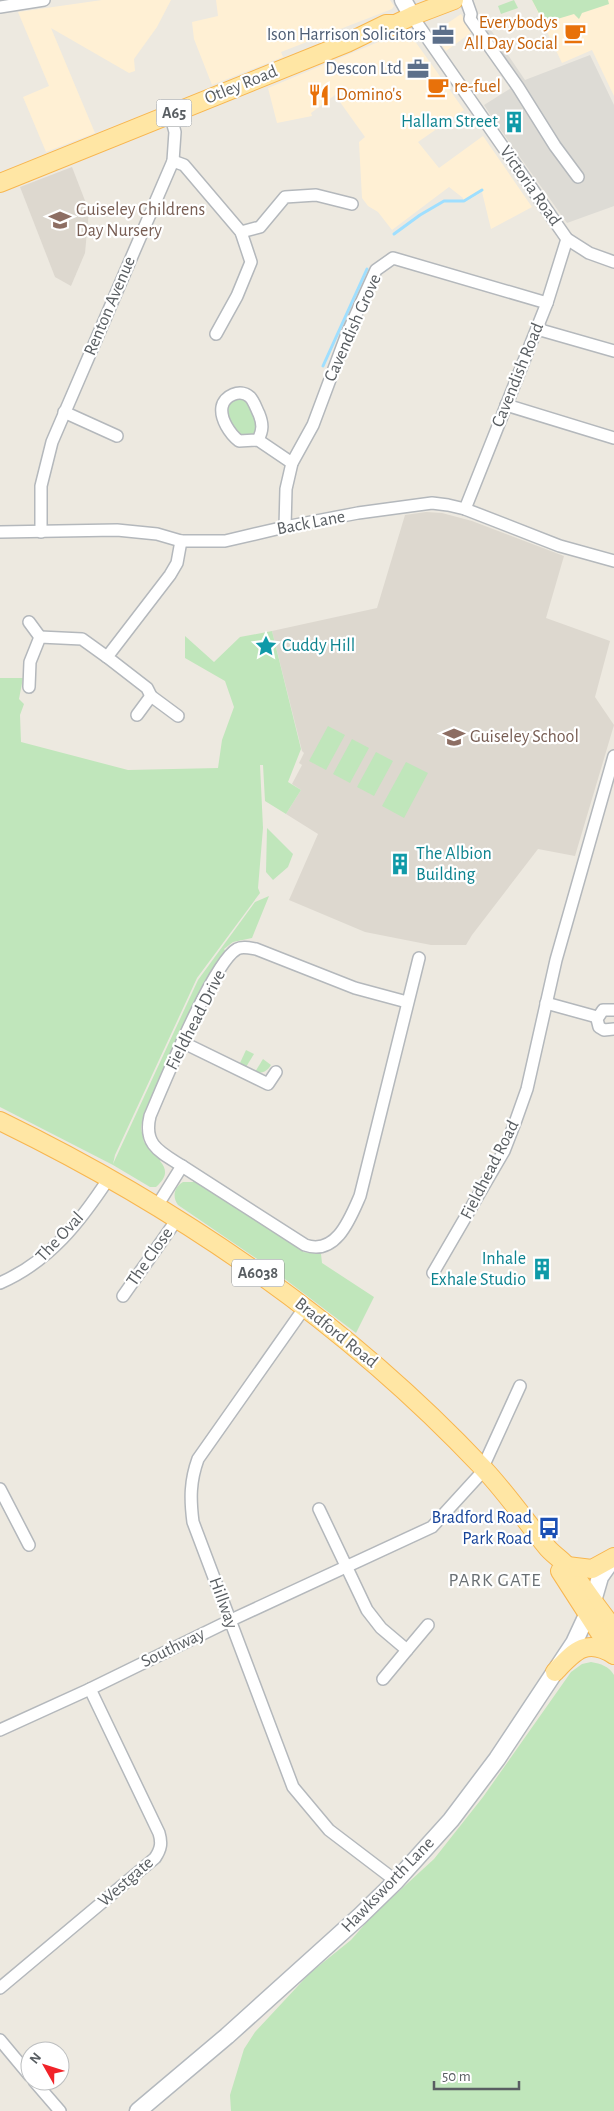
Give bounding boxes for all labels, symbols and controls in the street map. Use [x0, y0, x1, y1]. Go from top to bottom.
place label: Everybodys All Day Social [464, 14, 558, 53]
cafe icon: Everybodys All Day Social [562, 20, 588, 46]
office icon: Ison Harrison Solicitors [430, 22, 456, 48]
place label: Ison Harrison Solicitors [267, 26, 426, 44]
office icon: Descon Ltd [405, 56, 431, 82]
place label: Descon Ltd [325, 60, 402, 78]
street label: Otley Road [202, 62, 280, 108]
cafe icon: re-fuel [425, 74, 451, 100]
place label: re-fuel [454, 78, 501, 96]
restaurant icon: Domino's [306, 82, 332, 108]
place label: Domino's [336, 86, 402, 104]
road number: A65 [156, 100, 192, 126]
building icon: Hallam Street [501, 109, 527, 135]
place label: Hallam Street [401, 113, 498, 131]
street label: Victoria Road [496, 143, 564, 229]
place label: Guiseley Childrens Day Nursery [76, 201, 205, 240]
school or university icon: Guiseley Childrens Day Nursery [47, 207, 73, 233]
street label: Renton Avenue [81, 254, 139, 358]
street label: Cavendish Grove [321, 272, 385, 384]
street label: Cavendish Road [489, 320, 547, 430]
street label: Back Lane [275, 508, 347, 538]
place icon: Cuddy Hill [253, 633, 279, 659]
place label: Cuddy Hill [282, 637, 355, 655]
school or university icon: Guiseley School [441, 724, 467, 750]
place label: Guiseley School [470, 728, 579, 746]
place label: The Albion Building [416, 845, 492, 884]
building icon: The Albion Building [387, 851, 413, 877]
street label: Fieldhead Drive [163, 967, 229, 1073]
street label: Fieldhead Road [457, 1118, 523, 1222]
street label: The Oval [33, 1209, 87, 1265]
street label: The Close [123, 1224, 177, 1290]
place label: Inhale Exhale Studio [430, 1250, 526, 1289]
building icon: Inhale Exhale Studio [529, 1256, 555, 1282]
road number: A6038 [232, 1260, 284, 1286]
street label: Bradford Road [291, 1294, 381, 1372]
place label: Bradford Road Park Road [432, 1509, 532, 1548]
bus stop icon: Bradford Road Park Road [536, 1515, 562, 1541]
district label: PARK GATE [449, 1571, 541, 1590]
street label: Hillway [205, 1575, 241, 1631]
street label: Southway [138, 1625, 208, 1671]
street label: Hawksworth Lane [338, 1834, 438, 1936]
street label: Westgate [95, 1853, 157, 1911]
north arrow [20, 2041, 70, 2091]
text: N [27, 2050, 44, 2067]
scale bar [434, 2058, 519, 2090]
text: 50 m [442, 2069, 471, 2084]

